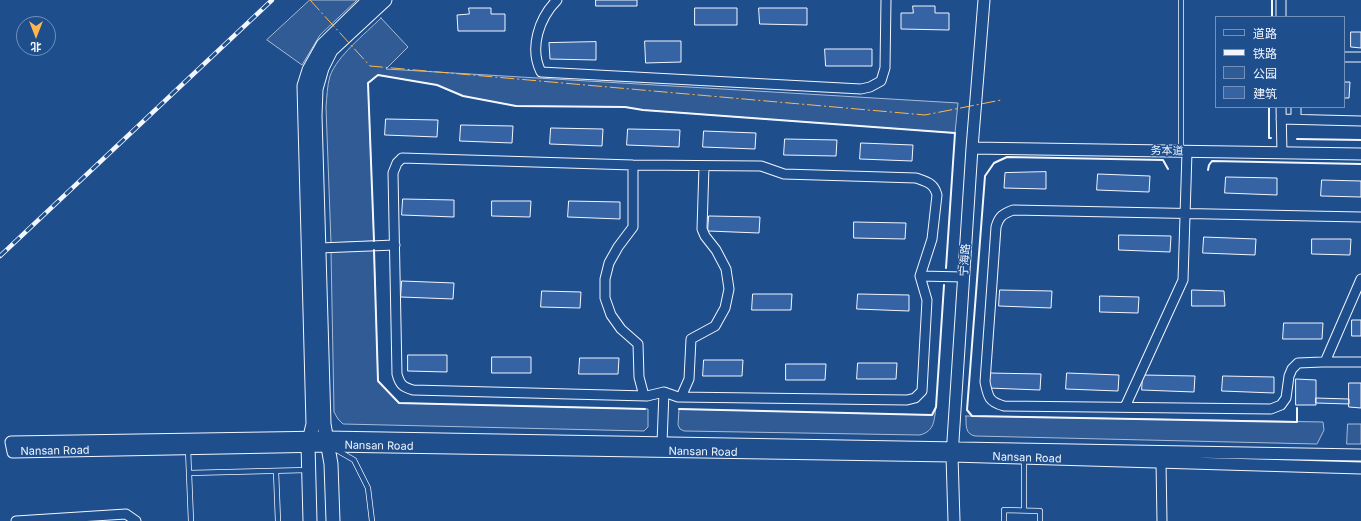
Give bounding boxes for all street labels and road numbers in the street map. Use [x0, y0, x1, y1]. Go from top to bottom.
street label: 务本道 [1150, 144, 1184, 158]
street label: 宁海路 [957, 243, 973, 277]
street label: Nansan Road [344, 439, 414, 453]
street label: Nansan Road [20, 444, 90, 458]
street label: Nansan Road [668, 445, 738, 459]
street label: Nansan Road [992, 450, 1062, 466]

